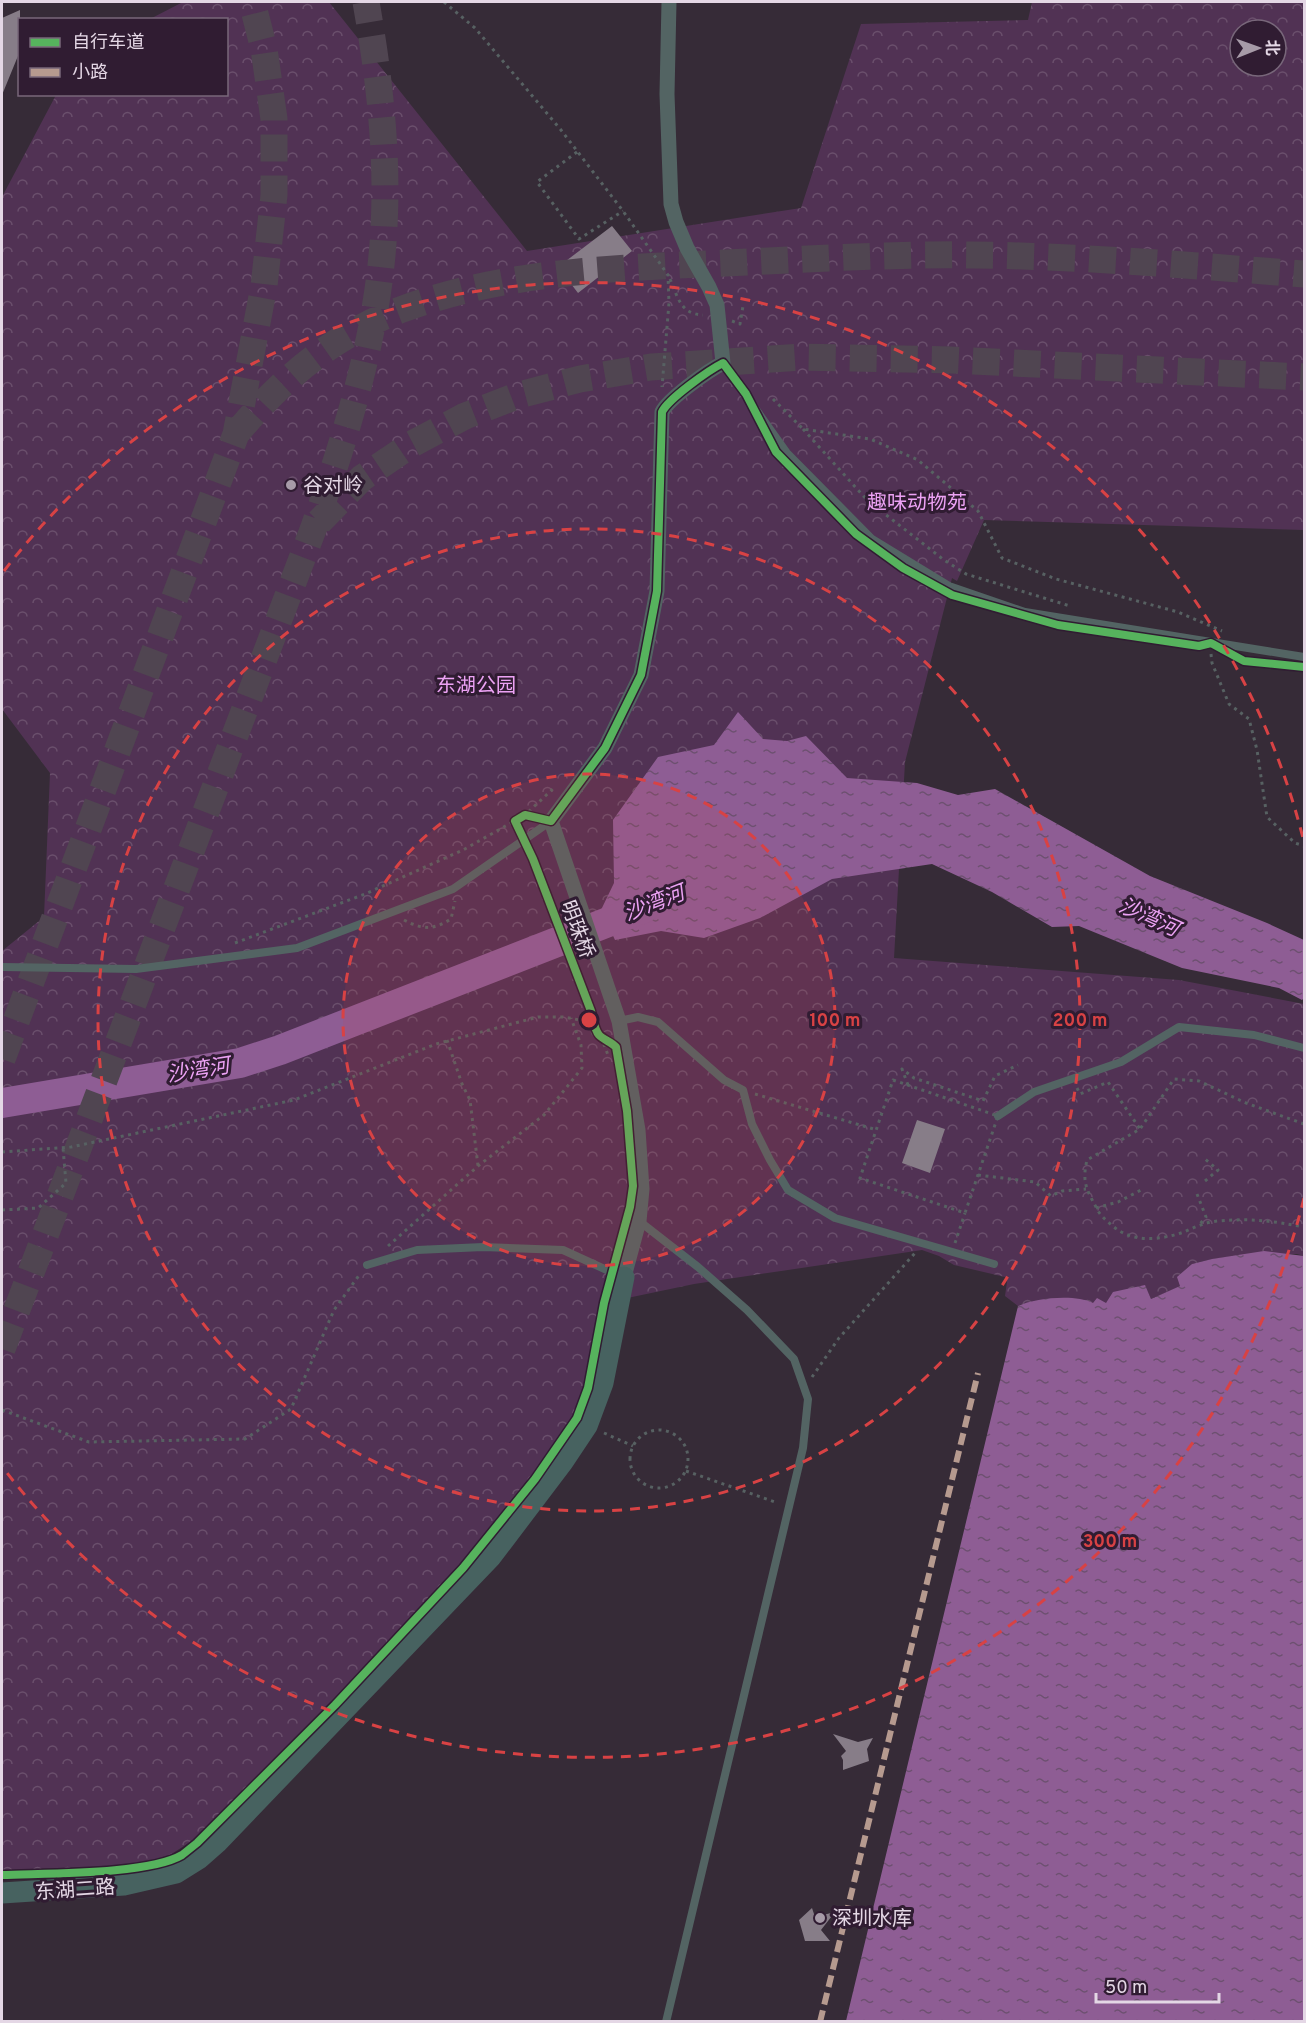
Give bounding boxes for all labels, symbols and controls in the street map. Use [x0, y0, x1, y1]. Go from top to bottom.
legend [18, 18, 228, 96]
north arrow [1228, 18, 1288, 78]
text: 自行车道 [72, 32, 144, 55]
text: 北 [1261, 40, 1281, 56]
text: 小路 [72, 62, 108, 85]
place label: 谷对岭 [303, 474, 363, 500]
marker: 谷对岭 [284, 478, 298, 492]
park label: 趣味动物苑 [867, 491, 967, 517]
park label: 东湖公园 [436, 674, 516, 700]
water label: 沙湾河 [620, 879, 693, 928]
water label: 沙湾河 [1114, 893, 1186, 945]
street label: 明珠桥 [553, 897, 599, 962]
centre of rings [579, 1010, 599, 1030]
text: 100 m [809, 1010, 861, 1033]
text: 200 m [1052, 1010, 1108, 1033]
water label: 沙湾河 [165, 1053, 235, 1090]
text: 300 m [1083, 1531, 1137, 1554]
street label: 东湖二路 [34, 1875, 116, 1907]
place label: 深圳水库 [832, 1907, 912, 1933]
marker: 深圳水库 [813, 1911, 827, 1925]
scale bar [1096, 1966, 1219, 2004]
text: 50 m [1105, 1977, 1147, 2000]

